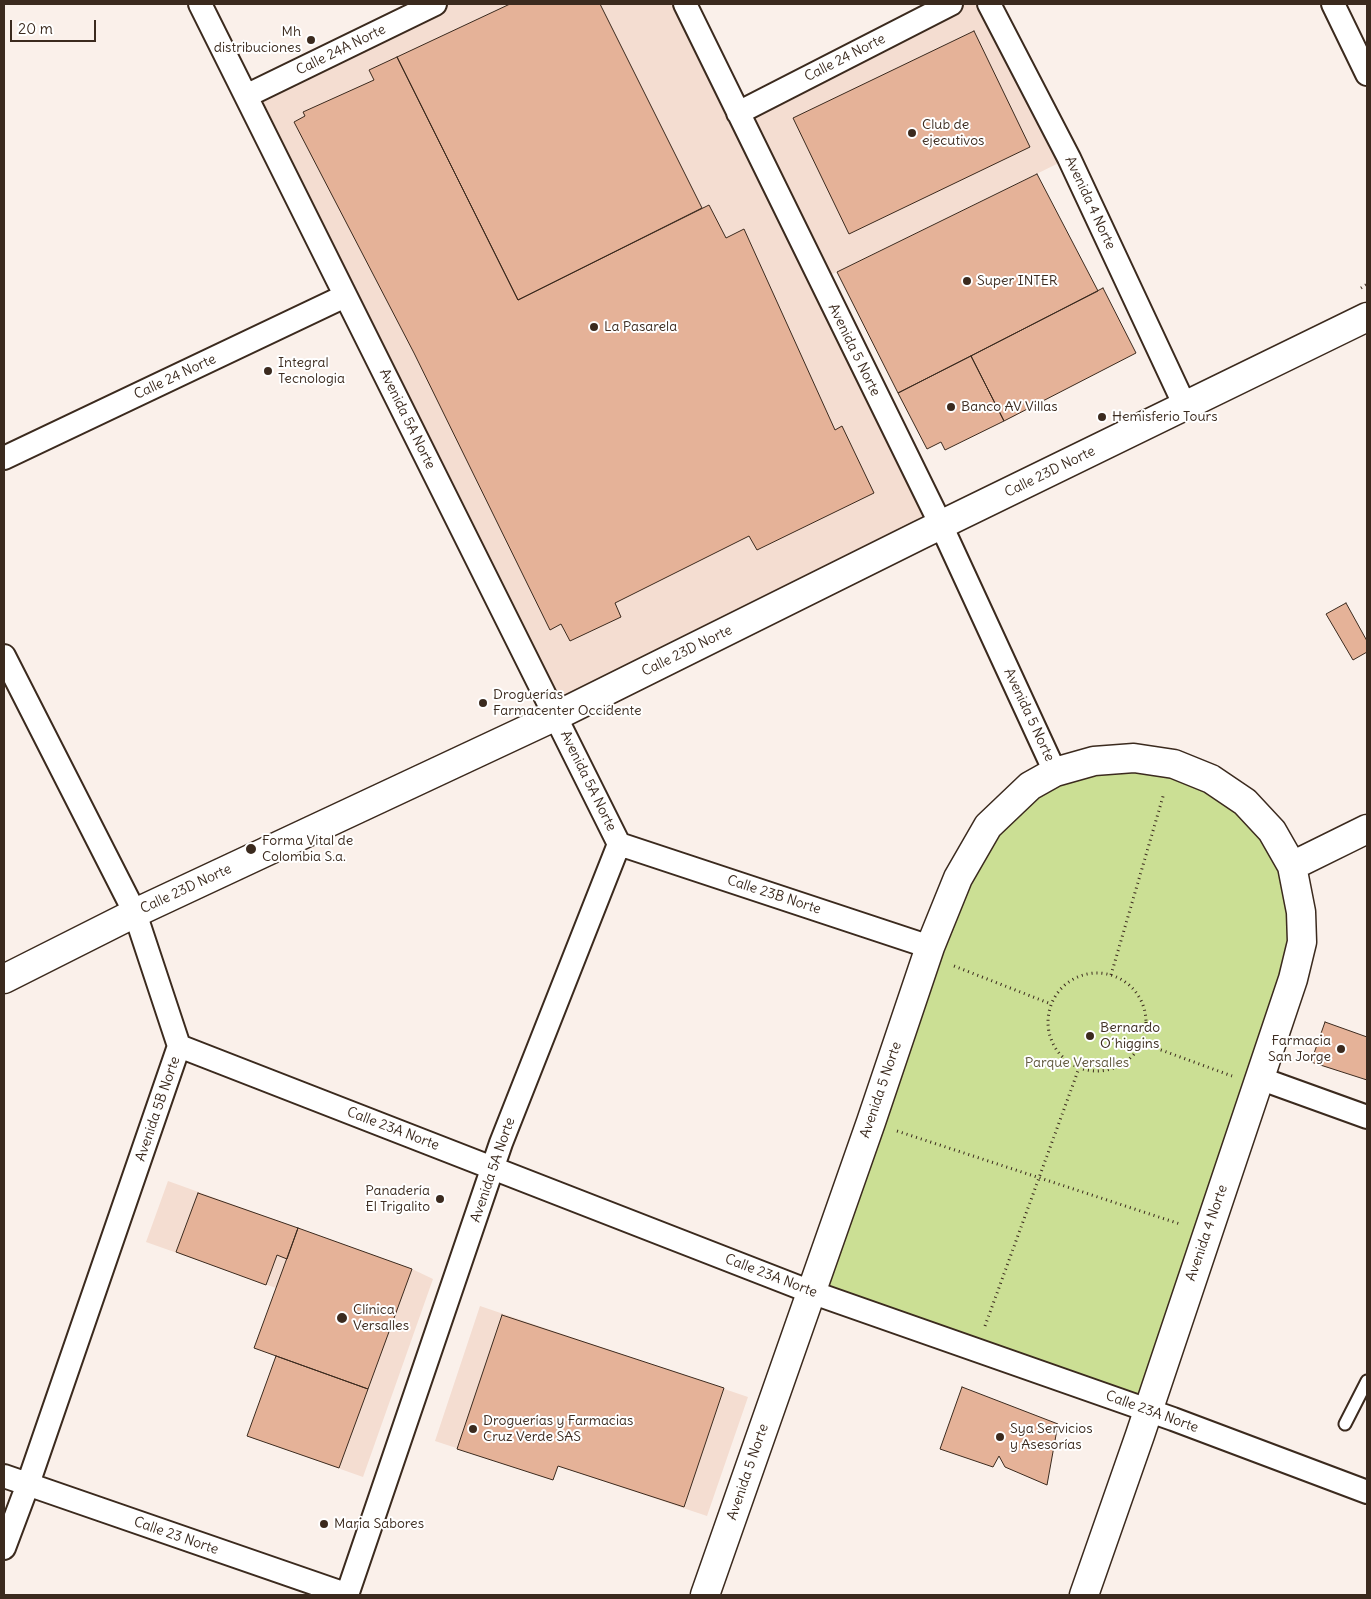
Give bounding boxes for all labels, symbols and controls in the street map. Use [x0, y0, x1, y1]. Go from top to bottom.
scale bar [12, 10, 99, 42]
text: 20 m [18, 19, 53, 38]
street label: Calle 24A Norte [294, 21, 388, 79]
place label: Mh distribuciones [214, 24, 301, 56]
street label: Calle 24 Norte [802, 30, 888, 86]
marker: Mh distribuciones [305, 34, 317, 46]
place label: Club de ejecutivos [922, 117, 984, 150]
marker: Club de ejecutivos [906, 127, 918, 139]
street label: Avenida 4 Norte [1061, 154, 1119, 252]
place label: Super INTER [977, 273, 1058, 289]
marker: Super INTER [961, 275, 973, 287]
street label: Avenida 5 Norte [824, 301, 884, 399]
place label: La Pasarela [604, 319, 677, 335]
marker: La Pasarela [588, 321, 600, 333]
street label: Calle 24 Norte [131, 351, 219, 403]
place label: Integral Tecnologia [278, 355, 345, 388]
marker: Integral Tecnologia [262, 365, 274, 377]
street label: Avenida 5A Norte [375, 366, 439, 472]
place label: Banco AV Villas [961, 399, 1058, 415]
marker: Banco AV Villas [945, 401, 957, 413]
place label: Hemisferio Tours [1112, 409, 1218, 425]
marker: Hemisferio Tours [1096, 411, 1108, 423]
street label: Calle 23D Norte [1002, 443, 1098, 501]
street label: Calle 23D Norte [639, 622, 735, 680]
street label: Avenida 5 Norte [1000, 666, 1058, 764]
place label: Droguerías Farmacenter Occidente [493, 687, 642, 720]
marker: Droguerías Farmacenter Occidente [477, 697, 489, 709]
street label: Avenida 5A Norte [556, 728, 620, 834]
place label: Forma Vital de Colombia S.a. [262, 833, 353, 866]
marker: Forma Vital de Colombia S.a. [244, 842, 258, 856]
street label: Calle 23D Norte [138, 861, 234, 917]
street label: Calle 23B Norte [725, 872, 823, 918]
place label: Bernardo O´higgins [1100, 1020, 1160, 1052]
marker: Bernardo O´higgins [1084, 1030, 1096, 1042]
place label: Farmacia San Jorge [1268, 1033, 1331, 1066]
street label: Avenida 5 Norte [857, 1040, 905, 1140]
marker: Farmacia San Jorge [1335, 1043, 1347, 1055]
street label: Avenida 5B Norte [132, 1054, 184, 1164]
park label: Parque Versalles [1025, 1055, 1129, 1071]
street label: Calle 23A Norte [345, 1104, 441, 1154]
street label: Avenida 5A Norte [467, 1115, 519, 1225]
place label: Panadería El Trigalito [365, 1183, 430, 1216]
street label: Avenida 4 Norte [1183, 1183, 1231, 1283]
marker: Panadería El Trigalito [434, 1193, 446, 1205]
street label: Calle 23A Norte [723, 1251, 819, 1301]
place label: Clínica Versalles [353, 1302, 409, 1334]
marker: Clínica Versalles [335, 1311, 349, 1325]
street label: Calle 23A Norte [1103, 1387, 1201, 1437]
place label: Droguerías y Farmacias Cruz Verde SAS [483, 1413, 633, 1445]
place label: Sya Servicios y Asesorías [1010, 1421, 1093, 1454]
street label: Avenida 5 Norte [724, 1422, 772, 1522]
marker: Droguerías y Farmacias Cruz Verde SAS [467, 1423, 479, 1435]
marker: Sya Servicios y Asesorías [994, 1431, 1006, 1443]
street label: Calle 23 Norte [131, 1514, 221, 1558]
place label: Maria Sabores [334, 1516, 424, 1532]
marker: Maria Sabores [318, 1518, 330, 1530]

